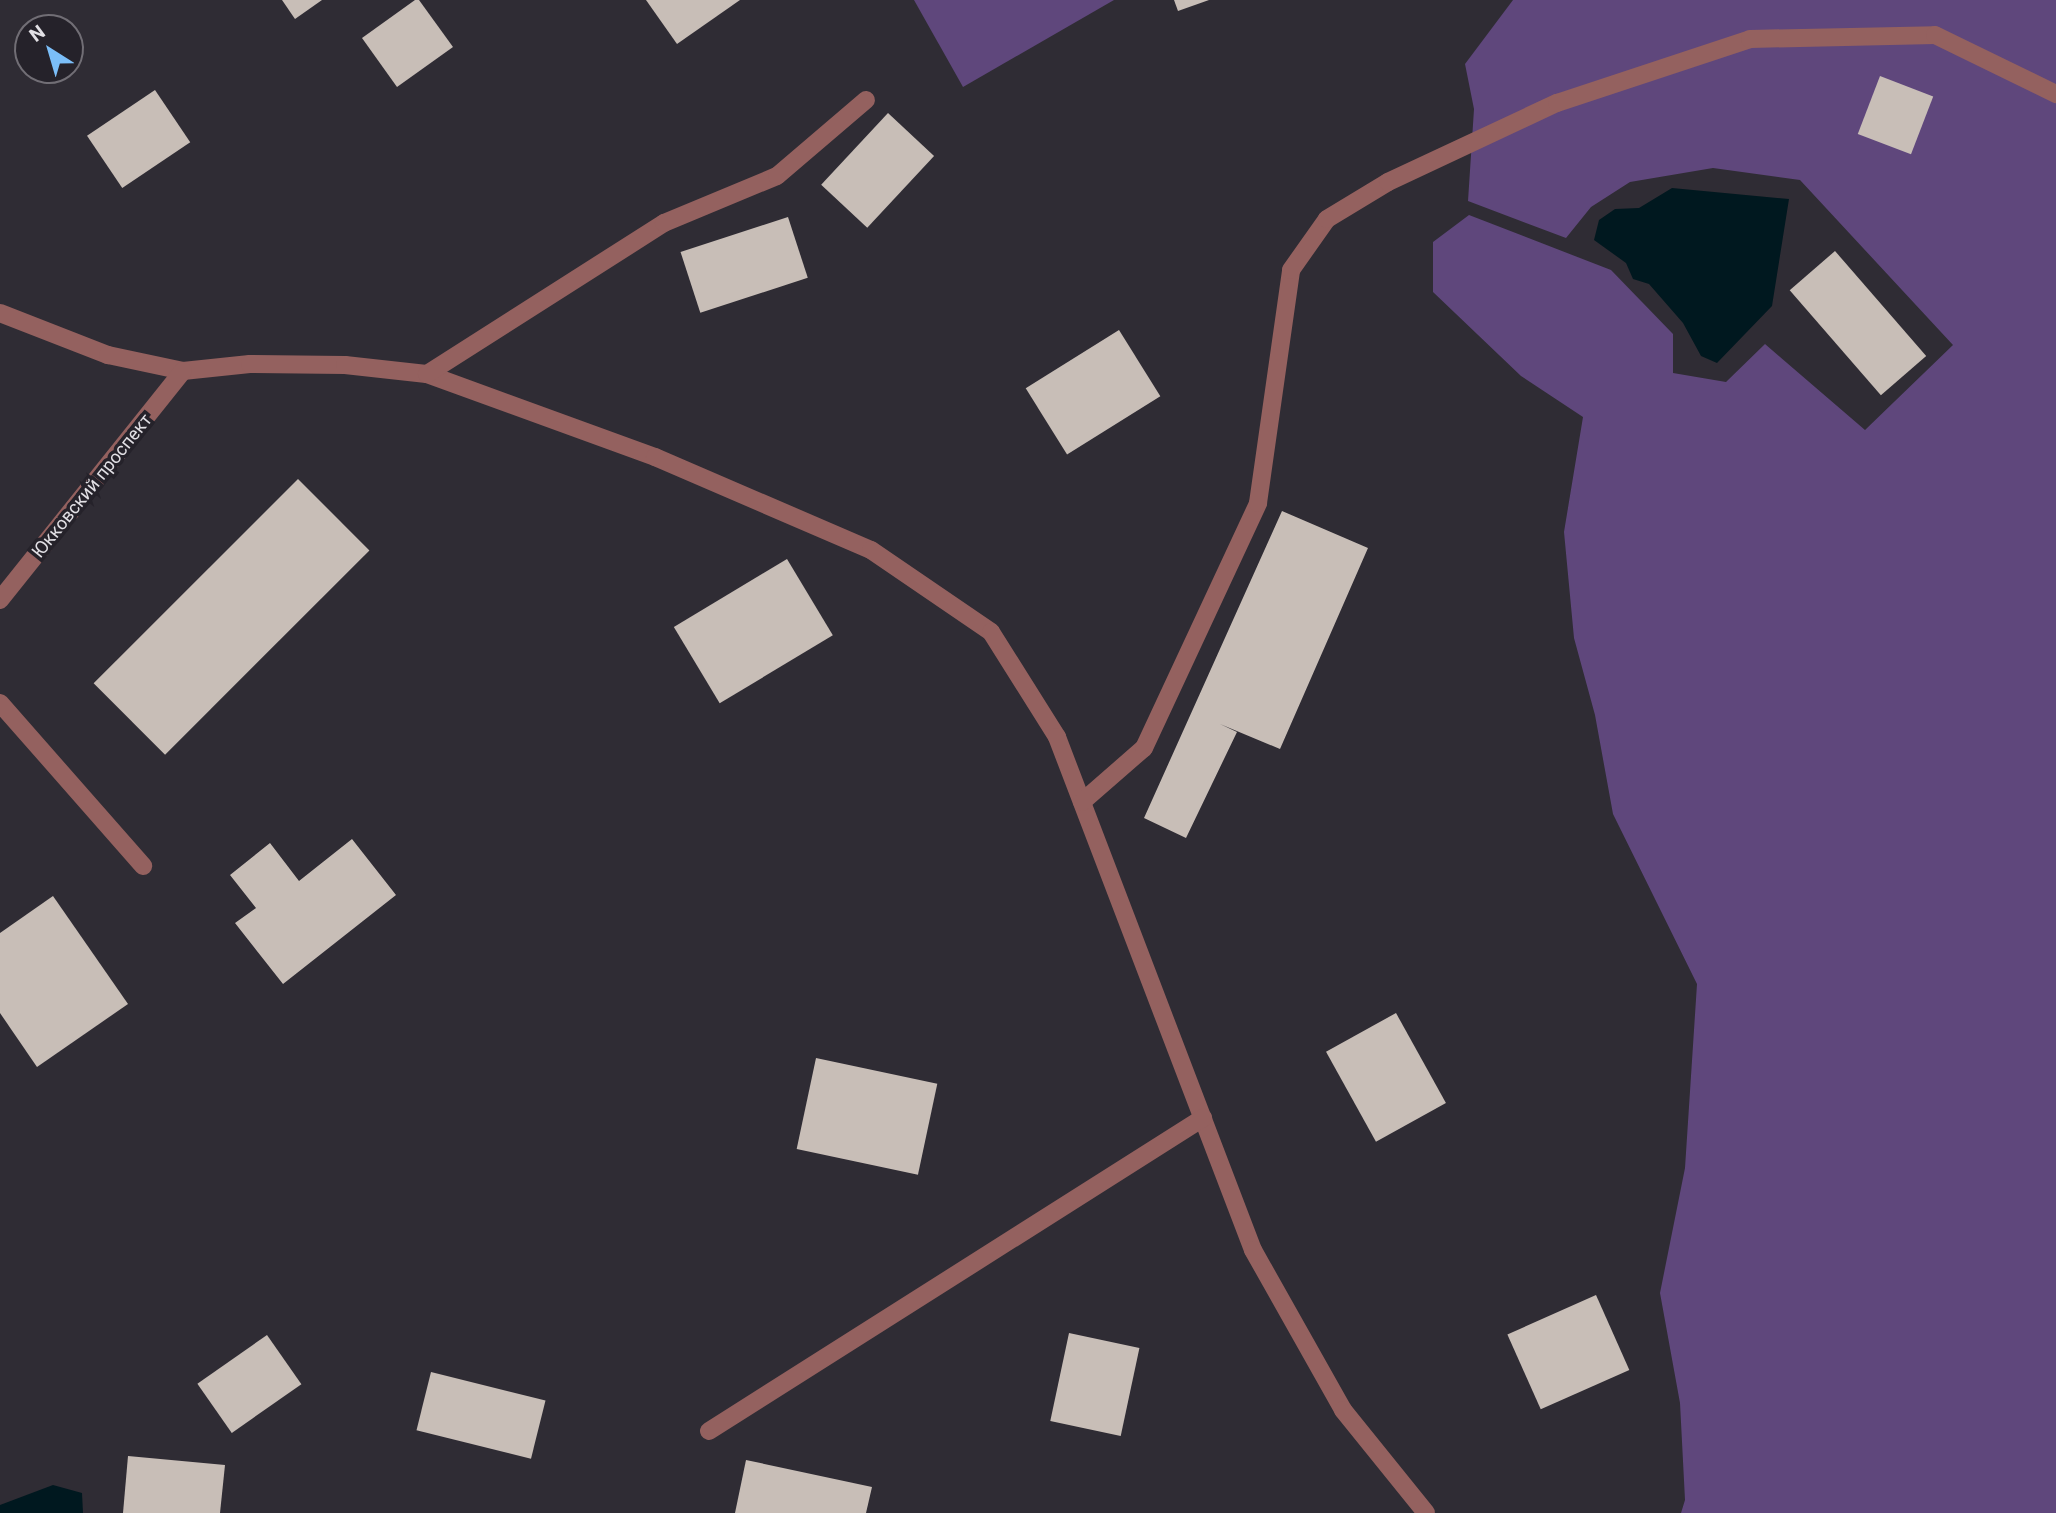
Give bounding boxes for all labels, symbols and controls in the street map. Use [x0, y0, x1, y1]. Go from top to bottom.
north arrow [14, 14, 84, 84]
text: N [25, 20, 50, 47]
street label: Юкковский проспект [27, 410, 157, 562]

